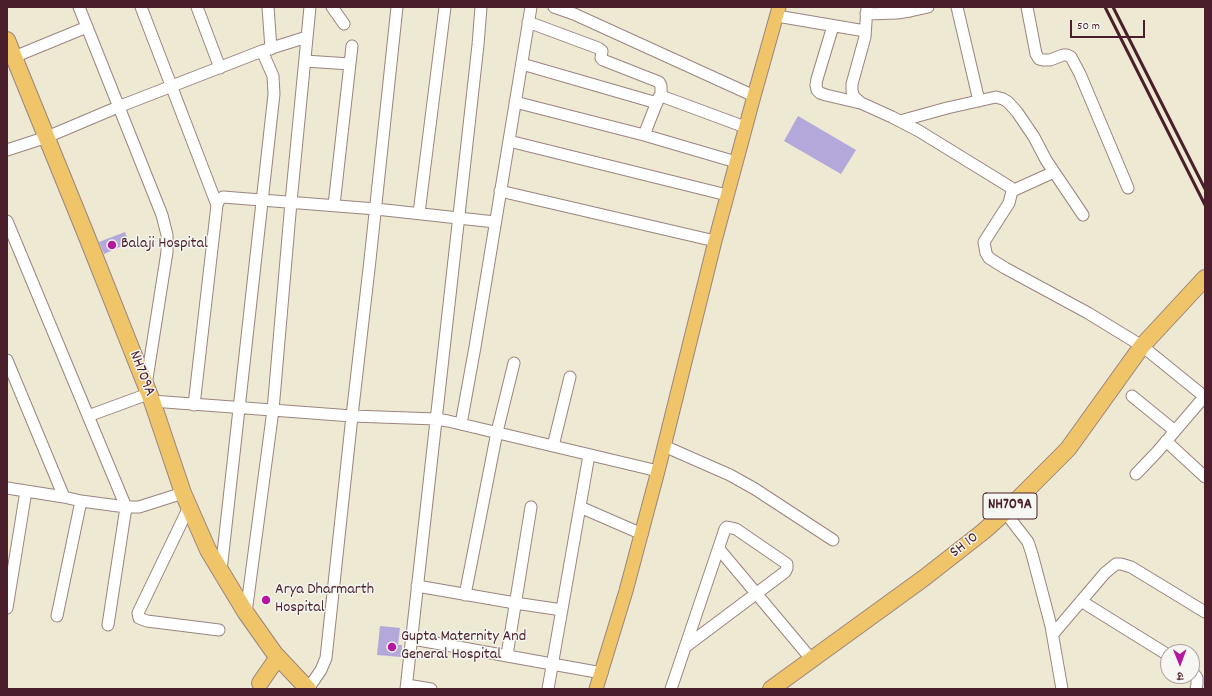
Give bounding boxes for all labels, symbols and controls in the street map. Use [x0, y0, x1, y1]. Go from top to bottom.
scale bar [1072, 12, 1147, 38]
text: 50 m [1077, 18, 1100, 35]
place label: Balaji Hospital [121, 235, 208, 255]
marker: Balaji Hospital [106, 239, 118, 251]
street label: NH709A [124, 349, 158, 399]
road number: NH709A [983, 493, 1037, 519]
street label: SH 10 [947, 529, 983, 563]
place label: Arya Dharmarth Hospital [275, 581, 374, 619]
marker: Arya Dharmarth Hospital [260, 594, 272, 606]
place label: Gupta Maternity And General Hospital [401, 628, 526, 666]
marker: Gupta Maternity And General Hospital [386, 641, 398, 653]
north arrow [1160, 644, 1200, 684]
text: उ [1177, 667, 1183, 683]

